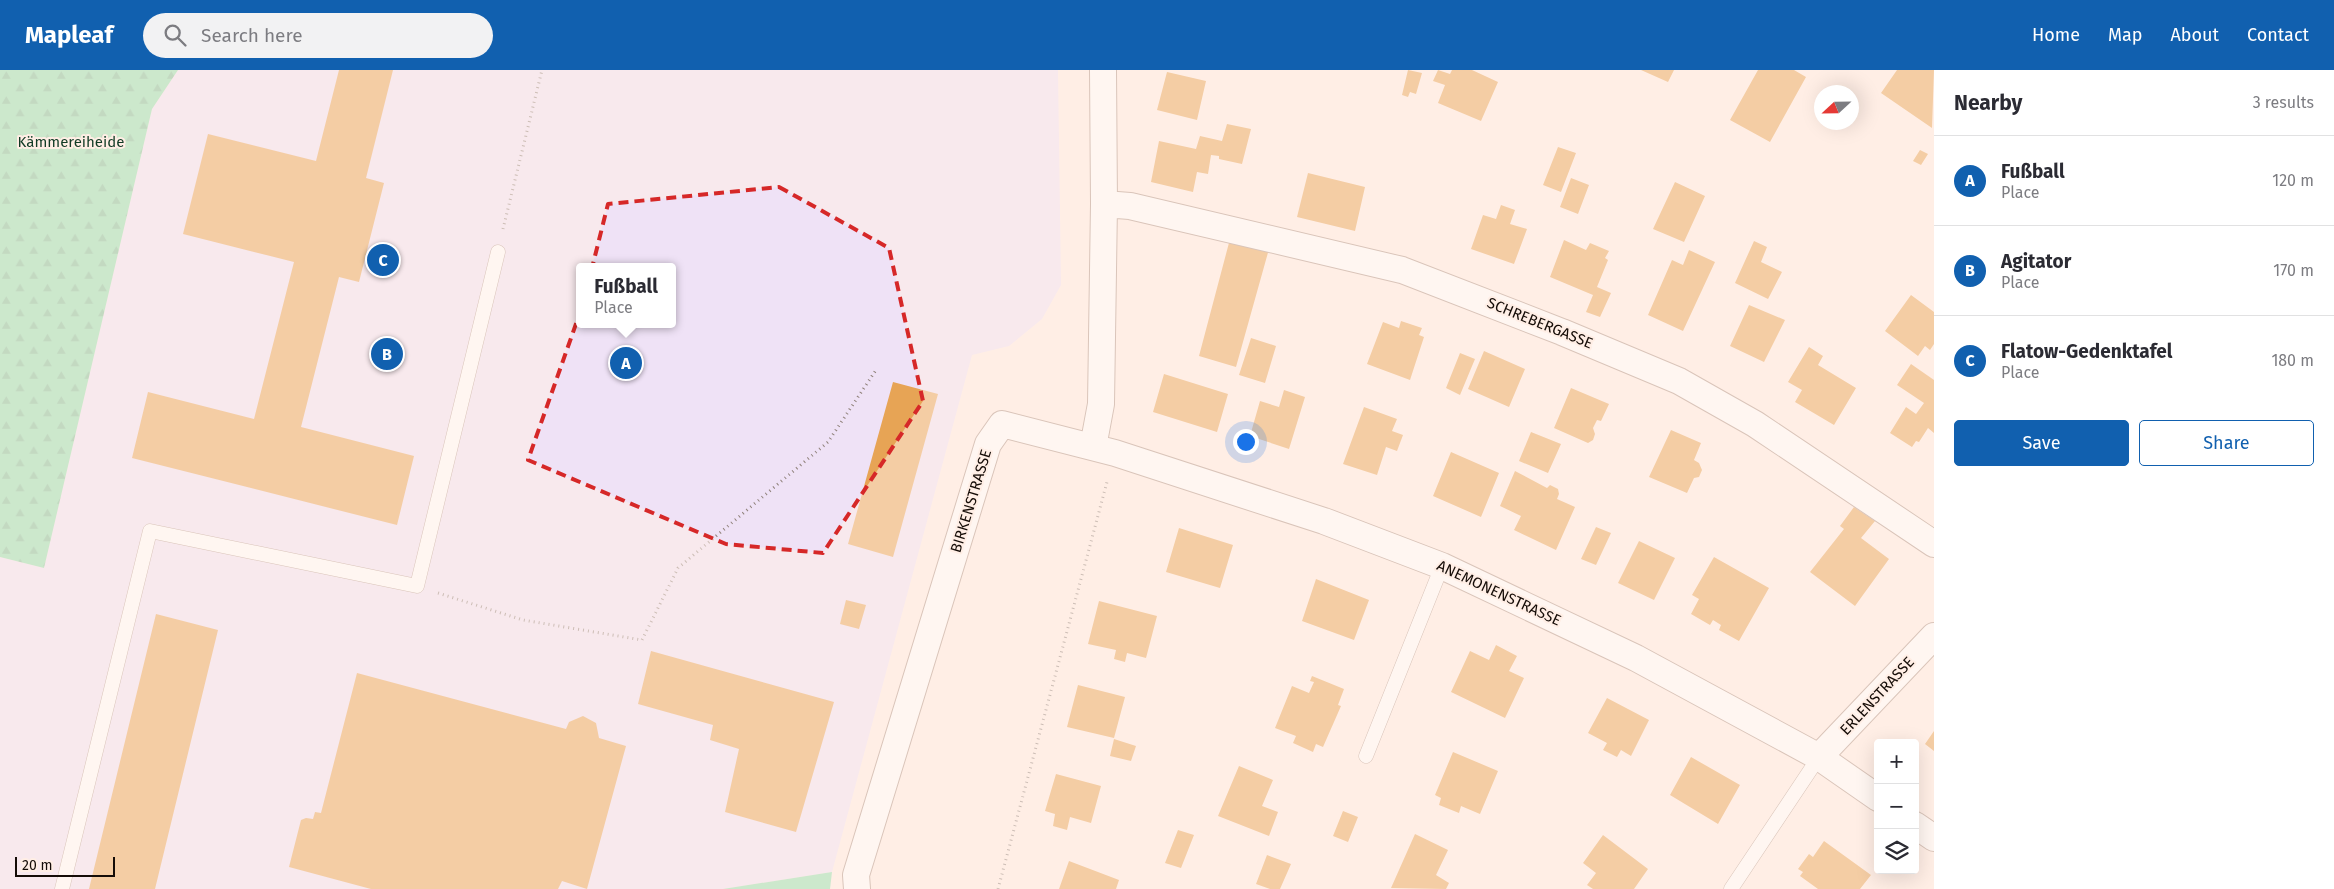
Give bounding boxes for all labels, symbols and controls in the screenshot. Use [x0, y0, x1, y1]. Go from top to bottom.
search box [143, 13, 493, 58]
text: Mapleaf [25, 21, 113, 49]
icon: search [161, 21, 189, 49]
text: Search here [201, 24, 303, 47]
text: Home [2032, 24, 2080, 46]
text: Map [2108, 24, 2142, 46]
text: About [2170, 24, 2219, 46]
text: Contact [2247, 24, 2309, 46]
north arrow [1814, 85, 1859, 130]
text: Nearby [1954, 90, 2022, 116]
text: 3 results [2253, 93, 2314, 112]
park label: Kämmereiheide [18, 133, 124, 151]
text: Fußball [2001, 160, 2065, 183]
text: A [1965, 171, 1975, 190]
text: 120 m [2272, 171, 2314, 190]
text: Place [2001, 183, 2040, 202]
pin: C [367, 241, 399, 279]
text: Agitator [2001, 250, 2071, 273]
text: B [1965, 261, 1975, 280]
text: 170 m [2273, 261, 2314, 280]
popup [576, 263, 676, 328]
text: Place [2001, 273, 2040, 292]
text: Fußball [594, 275, 658, 298]
street label: SCHREBERGASSE [1485, 294, 1595, 352]
text: Place [594, 298, 633, 317]
pin: B [371, 335, 403, 373]
text: Flatow-Gedenktafel [2001, 340, 2172, 363]
pin: A [610, 344, 642, 382]
text: C [1965, 351, 1975, 370]
text: 180 m [2271, 351, 2314, 370]
text: Place [2001, 363, 2040, 382]
button: Save [1954, 420, 2129, 466]
button: Share [2139, 420, 2314, 466]
your location [1233, 429, 1259, 455]
street label: BIRKENSTRASSE [947, 447, 995, 555]
street label: ANEMONENSTRASSE [1434, 556, 1564, 630]
street label: ERLENSTRASSE [1836, 653, 1918, 739]
map controls [1874, 739, 1919, 874]
button: + [1874, 739, 1919, 784]
button: − [1874, 784, 1919, 829]
button: layers [1874, 829, 1919, 874]
scale bar [15, 854, 115, 877]
text: 20 m [22, 857, 52, 874]

